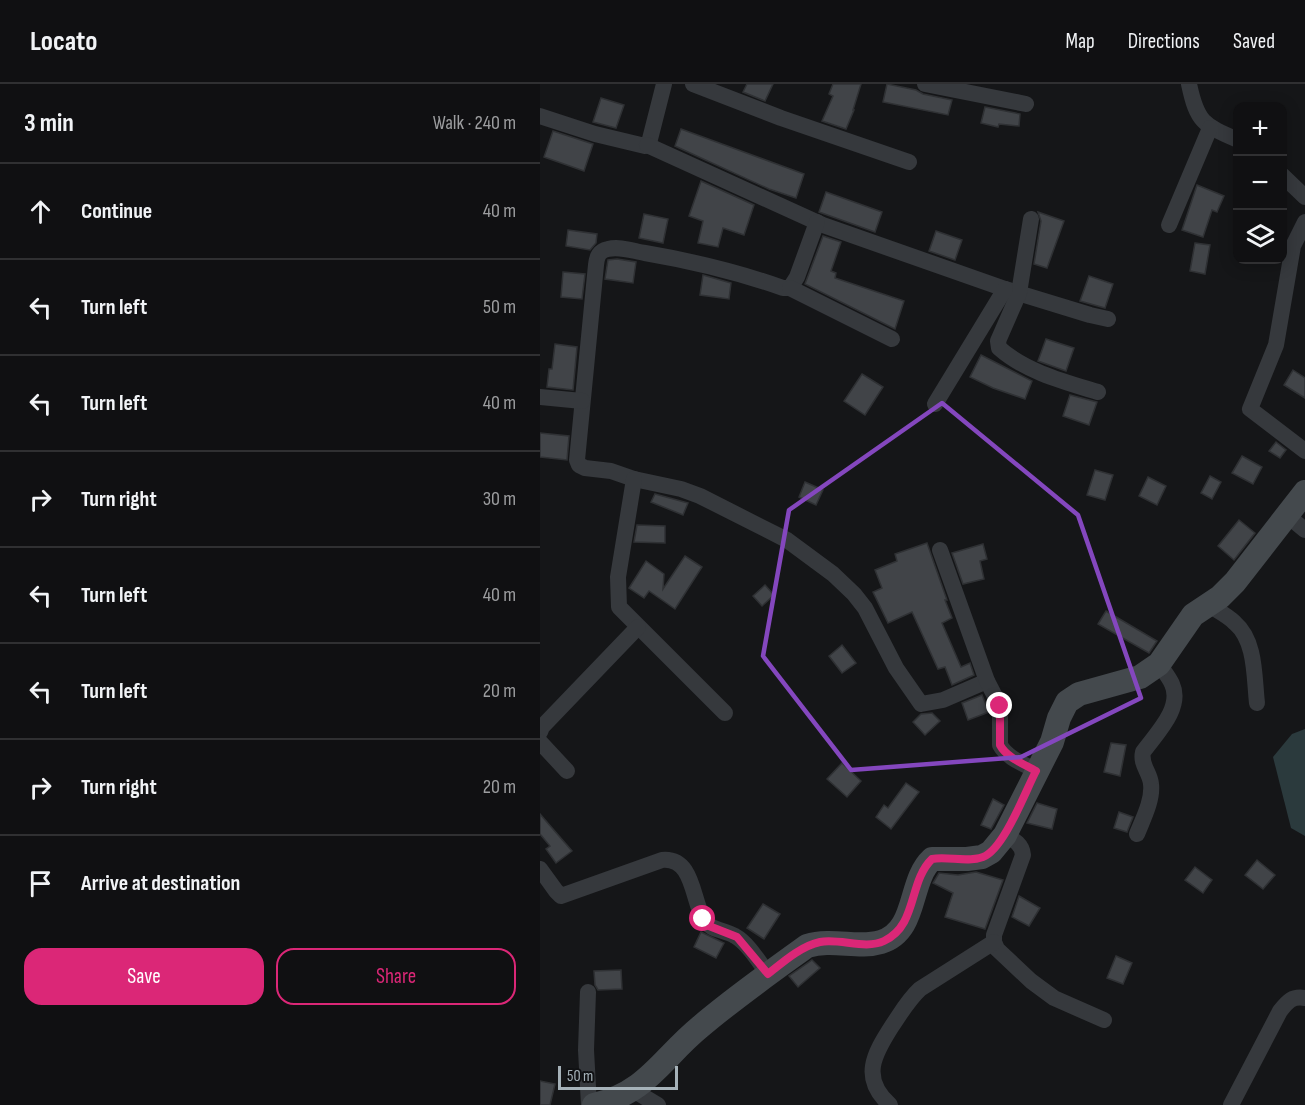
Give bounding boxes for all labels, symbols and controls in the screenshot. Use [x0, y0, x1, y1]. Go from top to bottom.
text: Locato [30, 25, 97, 58]
text: Map [1065, 29, 1095, 54]
text: Directions [1128, 29, 1200, 54]
text: Saved [1233, 29, 1275, 54]
map controls [1233, 102, 1287, 264]
button: + [1233, 102, 1287, 156]
text: 3 min [24, 108, 74, 139]
text: Walk · 240 m [433, 111, 516, 135]
button: − [1233, 156, 1287, 210]
icon: ahead [24, 195, 57, 228]
text: Continue [81, 198, 152, 225]
text: 40 m [483, 199, 516, 223]
button: layers [1233, 210, 1287, 264]
icon: left [24, 291, 57, 324]
text: Turn left [81, 294, 147, 321]
text: 50 m [483, 295, 516, 319]
icon: left [24, 387, 57, 420]
text: Turn left [81, 390, 147, 417]
text: 40 m [483, 391, 516, 415]
icon: right [24, 483, 57, 516]
text: Turn right [81, 486, 157, 513]
text: 30 m [483, 487, 516, 511]
icon: left [24, 579, 57, 612]
text: Turn left [81, 582, 147, 609]
text: 40 m [483, 583, 516, 607]
icon: left [24, 675, 57, 708]
text: Turn left [81, 678, 147, 705]
text: 20 m [483, 679, 516, 703]
route end [986, 692, 1012, 718]
icon: right [24, 771, 57, 804]
text: Turn right [81, 774, 157, 801]
text: 20 m [483, 775, 516, 799]
icon: arrive [24, 867, 57, 900]
text: Arrive at destination [81, 870, 240, 897]
route start [689, 905, 715, 931]
button: Save [24, 948, 264, 1005]
button: Share [276, 948, 516, 1005]
scale bar [558, 1063, 678, 1090]
text: 50 m [567, 1067, 593, 1086]

